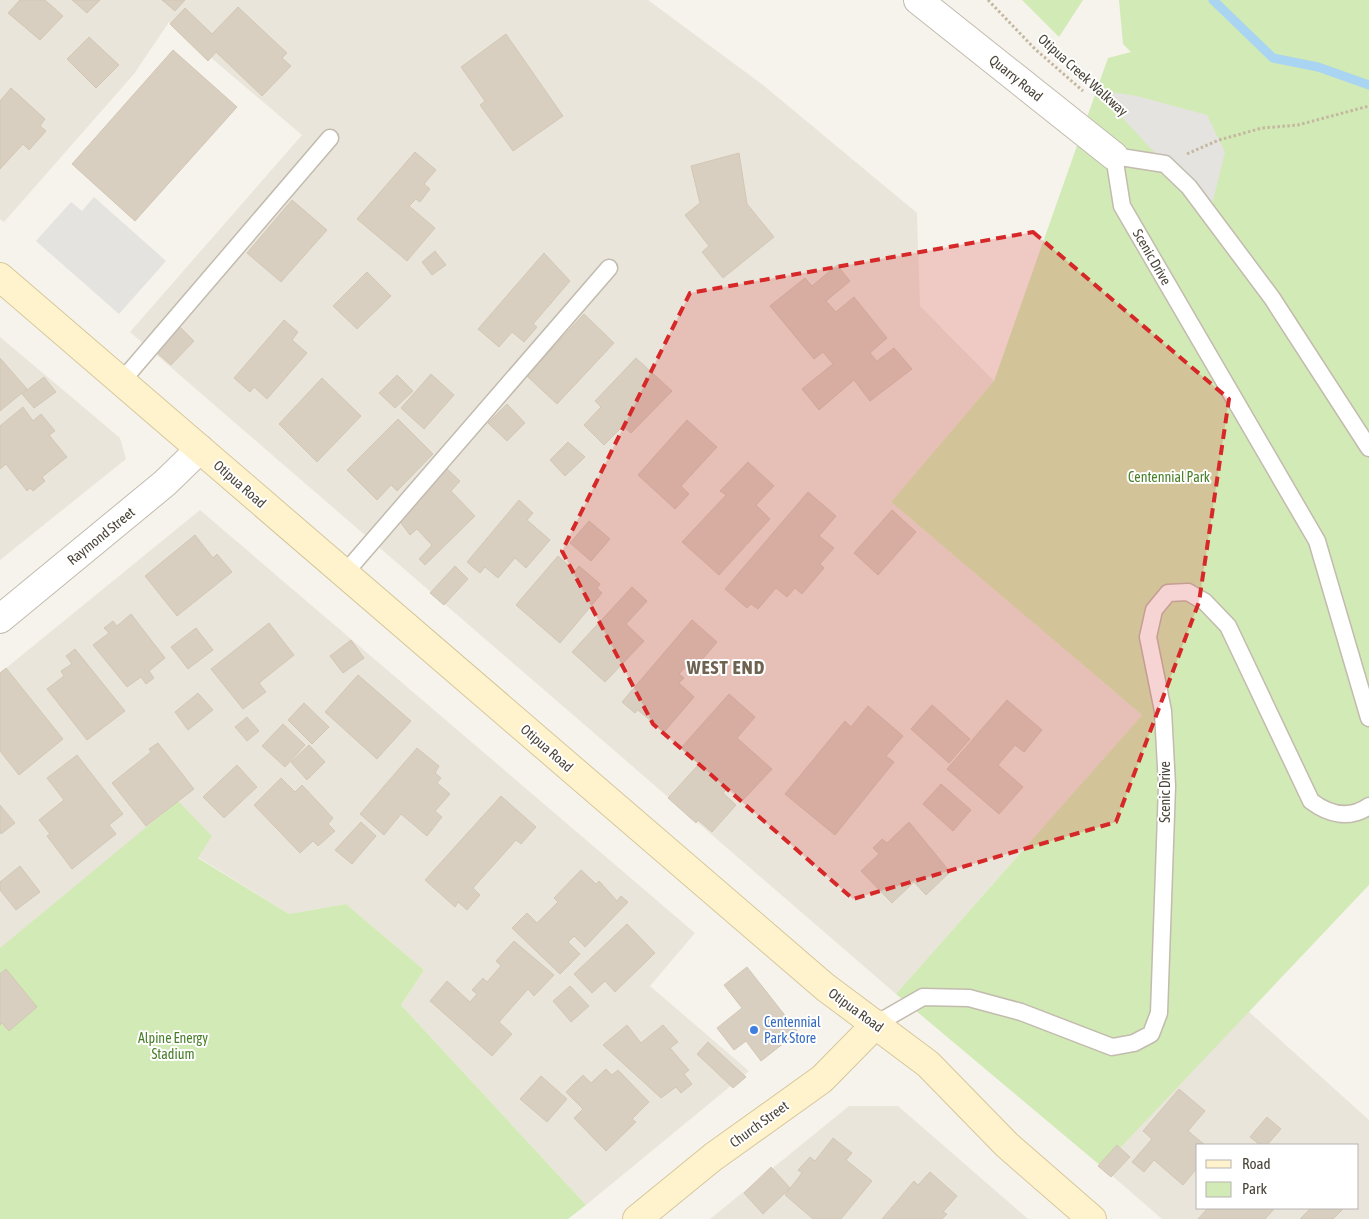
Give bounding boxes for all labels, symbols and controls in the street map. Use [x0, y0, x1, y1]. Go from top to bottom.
street label: Otipua Creek Walkway [1035, 31, 1131, 120]
street label: Quarry Road [986, 52, 1046, 104]
street label: Scenic Drive [1130, 226, 1174, 288]
street label: Otipua Road [211, 457, 269, 511]
park label: Centennial Park [1128, 469, 1210, 485]
street label: Raymond Street [64, 504, 138, 568]
district label: WEST END [686, 656, 765, 678]
street label: Otipua Road [518, 721, 576, 775]
street label: Scenic Drive [1157, 761, 1173, 823]
street label: Otipua Road [825, 985, 887, 1035]
place label: Centennial Park Store [764, 1014, 821, 1046]
marker: Centennial Park Store [748, 1024, 760, 1036]
park label: Alpine Energy Stadium [138, 1030, 208, 1062]
street label: Church Street [727, 1097, 791, 1151]
legend [1196, 1144, 1359, 1209]
text: Road [1242, 1155, 1271, 1172]
text: Park [1242, 1180, 1267, 1197]

